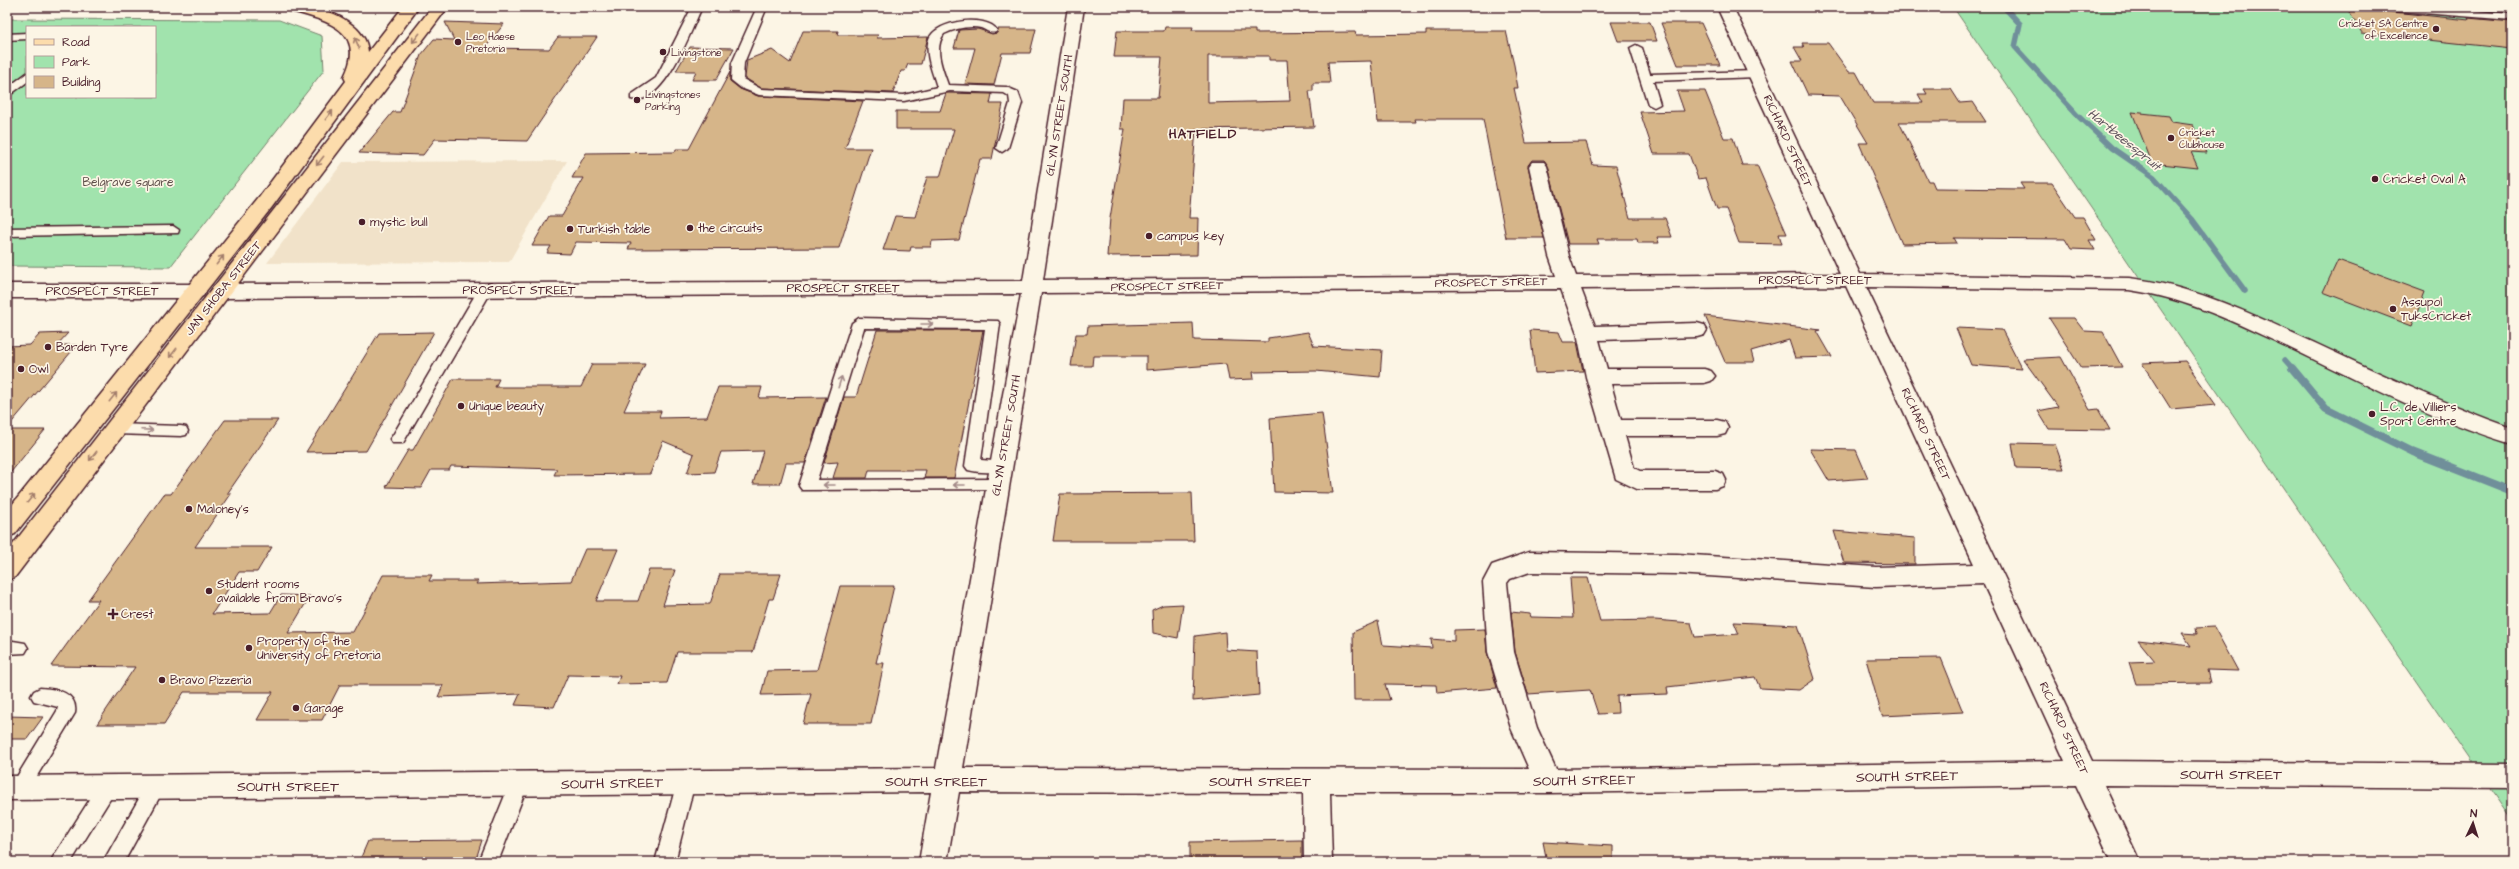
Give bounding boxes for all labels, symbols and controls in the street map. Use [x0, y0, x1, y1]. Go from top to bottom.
place label: Cricket SA Centre of Excellence [2339, 17, 2429, 43]
marker: Cricket SA Centre of Excellence [2431, 24, 2441, 34]
legend [26, 26, 156, 98]
place label: Leo Haese Pretoria [466, 30, 516, 56]
one-way arrow [412, 32, 420, 43]
text: Road [62, 34, 90, 51]
marker: Leo Haese Pretoria [453, 37, 463, 47]
one-way arrow [353, 38, 361, 50]
place label: Livingstone [671, 46, 722, 61]
marker: Livingstone [658, 47, 668, 57]
street label: GLYN STREET SOUTH [1041, 53, 1077, 177]
text: Park [62, 54, 90, 71]
text: Building [62, 74, 100, 92]
place label: Livingstones Parking [645, 88, 700, 115]
street label: RICHARD STREET [1759, 92, 1817, 191]
marker: Livingstones Parking [632, 95, 642, 105]
water label: Hartbeesspruit [2084, 105, 2166, 176]
one-way arrow [324, 110, 333, 121]
district label: HATFIELD [1169, 125, 1237, 143]
place label: Cricket Clubhouse [2179, 126, 2225, 152]
marker: Cricket Clubhouse [2166, 133, 2176, 143]
one-way arrow [316, 156, 325, 167]
place label: Cricket Oval A [2383, 171, 2466, 188]
park label: Belgrave square [83, 174, 174, 192]
marker: Cricket Oval A [2370, 174, 2380, 184]
place label: mystic bull [370, 214, 428, 232]
marker: mystic bull [357, 217, 367, 227]
place label: the circuits [698, 220, 763, 237]
place label: Turkish table [578, 221, 651, 238]
marker: the circuits [685, 223, 695, 233]
marker: Turkish table [565, 224, 575, 234]
place label: campus key [1157, 228, 1225, 246]
marker: campus key [1144, 231, 1154, 241]
street label: JAN SHOBA STREET [181, 237, 266, 339]
one-way arrow [216, 255, 225, 266]
street label: PROSPECT STREET [1759, 272, 1872, 289]
street label: PROSPECT STREET [1434, 273, 1548, 292]
street label: PROSPECT STREET [1110, 277, 1224, 296]
street label: PROSPECT STREET [787, 280, 900, 297]
street label: PROSPECT STREET [463, 282, 576, 299]
street label: PROSPECT STREET [46, 283, 159, 300]
place label: Assupol TuksCricket [2401, 294, 2471, 325]
marker: Assupol TuksCricket [2388, 304, 2398, 314]
one-way arrow [920, 320, 933, 328]
place label: Barden Tyre [56, 339, 128, 357]
marker: Barden Tyre [43, 342, 53, 352]
one-way arrow [168, 347, 177, 358]
place label: Owl [29, 361, 49, 378]
marker: Owl [16, 364, 26, 374]
street label: GLYN STREET SOUTH [987, 373, 1026, 497]
one-way arrow [837, 376, 844, 389]
street label: RICHARD STREET [1897, 385, 1955, 484]
one-way arrow [108, 391, 117, 402]
place label: Unique beauty [469, 398, 544, 416]
place label: L.C. de Villiers Sport Centre [2380, 399, 2457, 430]
marker: Unique beauty [456, 401, 466, 411]
marker: L.C. de Villiers Sport Centre [2367, 409, 2377, 419]
one-way arrow [140, 426, 153, 434]
one-way arrow [89, 450, 97, 461]
one-way arrow [953, 481, 966, 489]
one-way arrow [823, 482, 836, 489]
one-way arrow [27, 492, 36, 503]
place label: Maloney's [197, 501, 249, 519]
marker: Maloney's [184, 504, 194, 514]
place label: Student rooms available from Bravo's [217, 576, 342, 607]
marker: Student rooms available from Bravo's [204, 586, 214, 596]
place label: Crest [121, 606, 154, 623]
marker: Crest [108, 609, 118, 619]
place label: Property of the University of Pretoria [257, 633, 381, 665]
marker: Property of the University of Pretoria [244, 643, 254, 653]
place label: Bravo Pizzeria [170, 672, 251, 689]
marker: Bravo Pizzeria [157, 675, 167, 685]
street label: RICHARD STREET [2035, 679, 2093, 778]
place label: Garage [304, 700, 344, 718]
marker: Garage [291, 703, 301, 713]
street label: SOUTH STREET [2180, 765, 2282, 785]
street label: SOUTH STREET [1856, 766, 1958, 788]
street label: SOUTH STREET [1533, 770, 1635, 792]
street label: SOUTH STREET [885, 772, 987, 792]
street label: SOUTH STREET [1209, 772, 1311, 792]
street label: SOUTH STREET [561, 773, 663, 795]
street label: SOUTH STREET [237, 777, 339, 797]
north arrow [2453, 803, 2493, 843]
text: N [2470, 806, 2478, 821]

